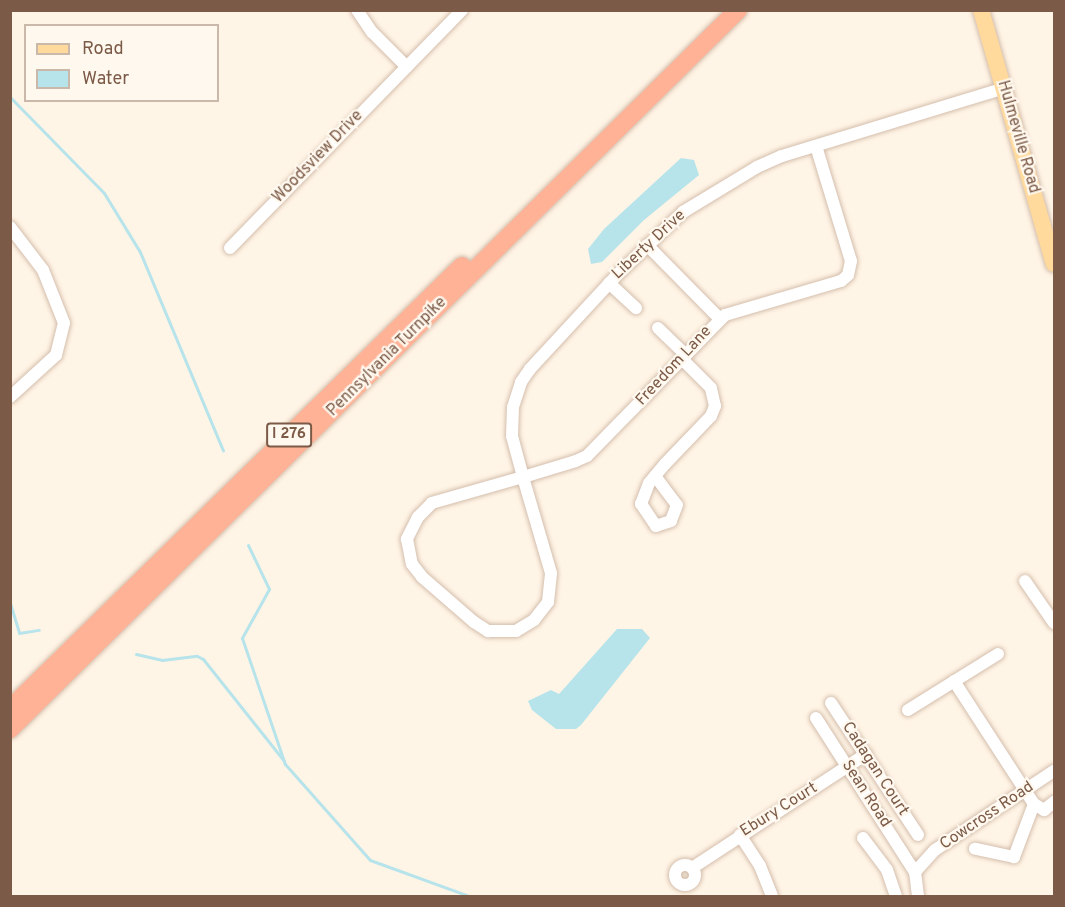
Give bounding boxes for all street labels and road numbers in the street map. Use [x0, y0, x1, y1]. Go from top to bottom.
street label: Hulmeville Road [993, 78, 1043, 196]
street label: Woodsview Drive [269, 107, 367, 207]
street label: Liberty Drive [608, 206, 690, 284]
street label: Pennsylvania Turnpike [323, 293, 451, 421]
street label: Freedom Lane [632, 322, 716, 410]
road number: I 276 [265, 423, 313, 447]
street label: Cadagan Court [837, 718, 913, 820]
street label: Sean Road [837, 757, 895, 831]
street label: Cowcross Road [936, 778, 1038, 854]
street label: Ebury Court [737, 779, 821, 841]

